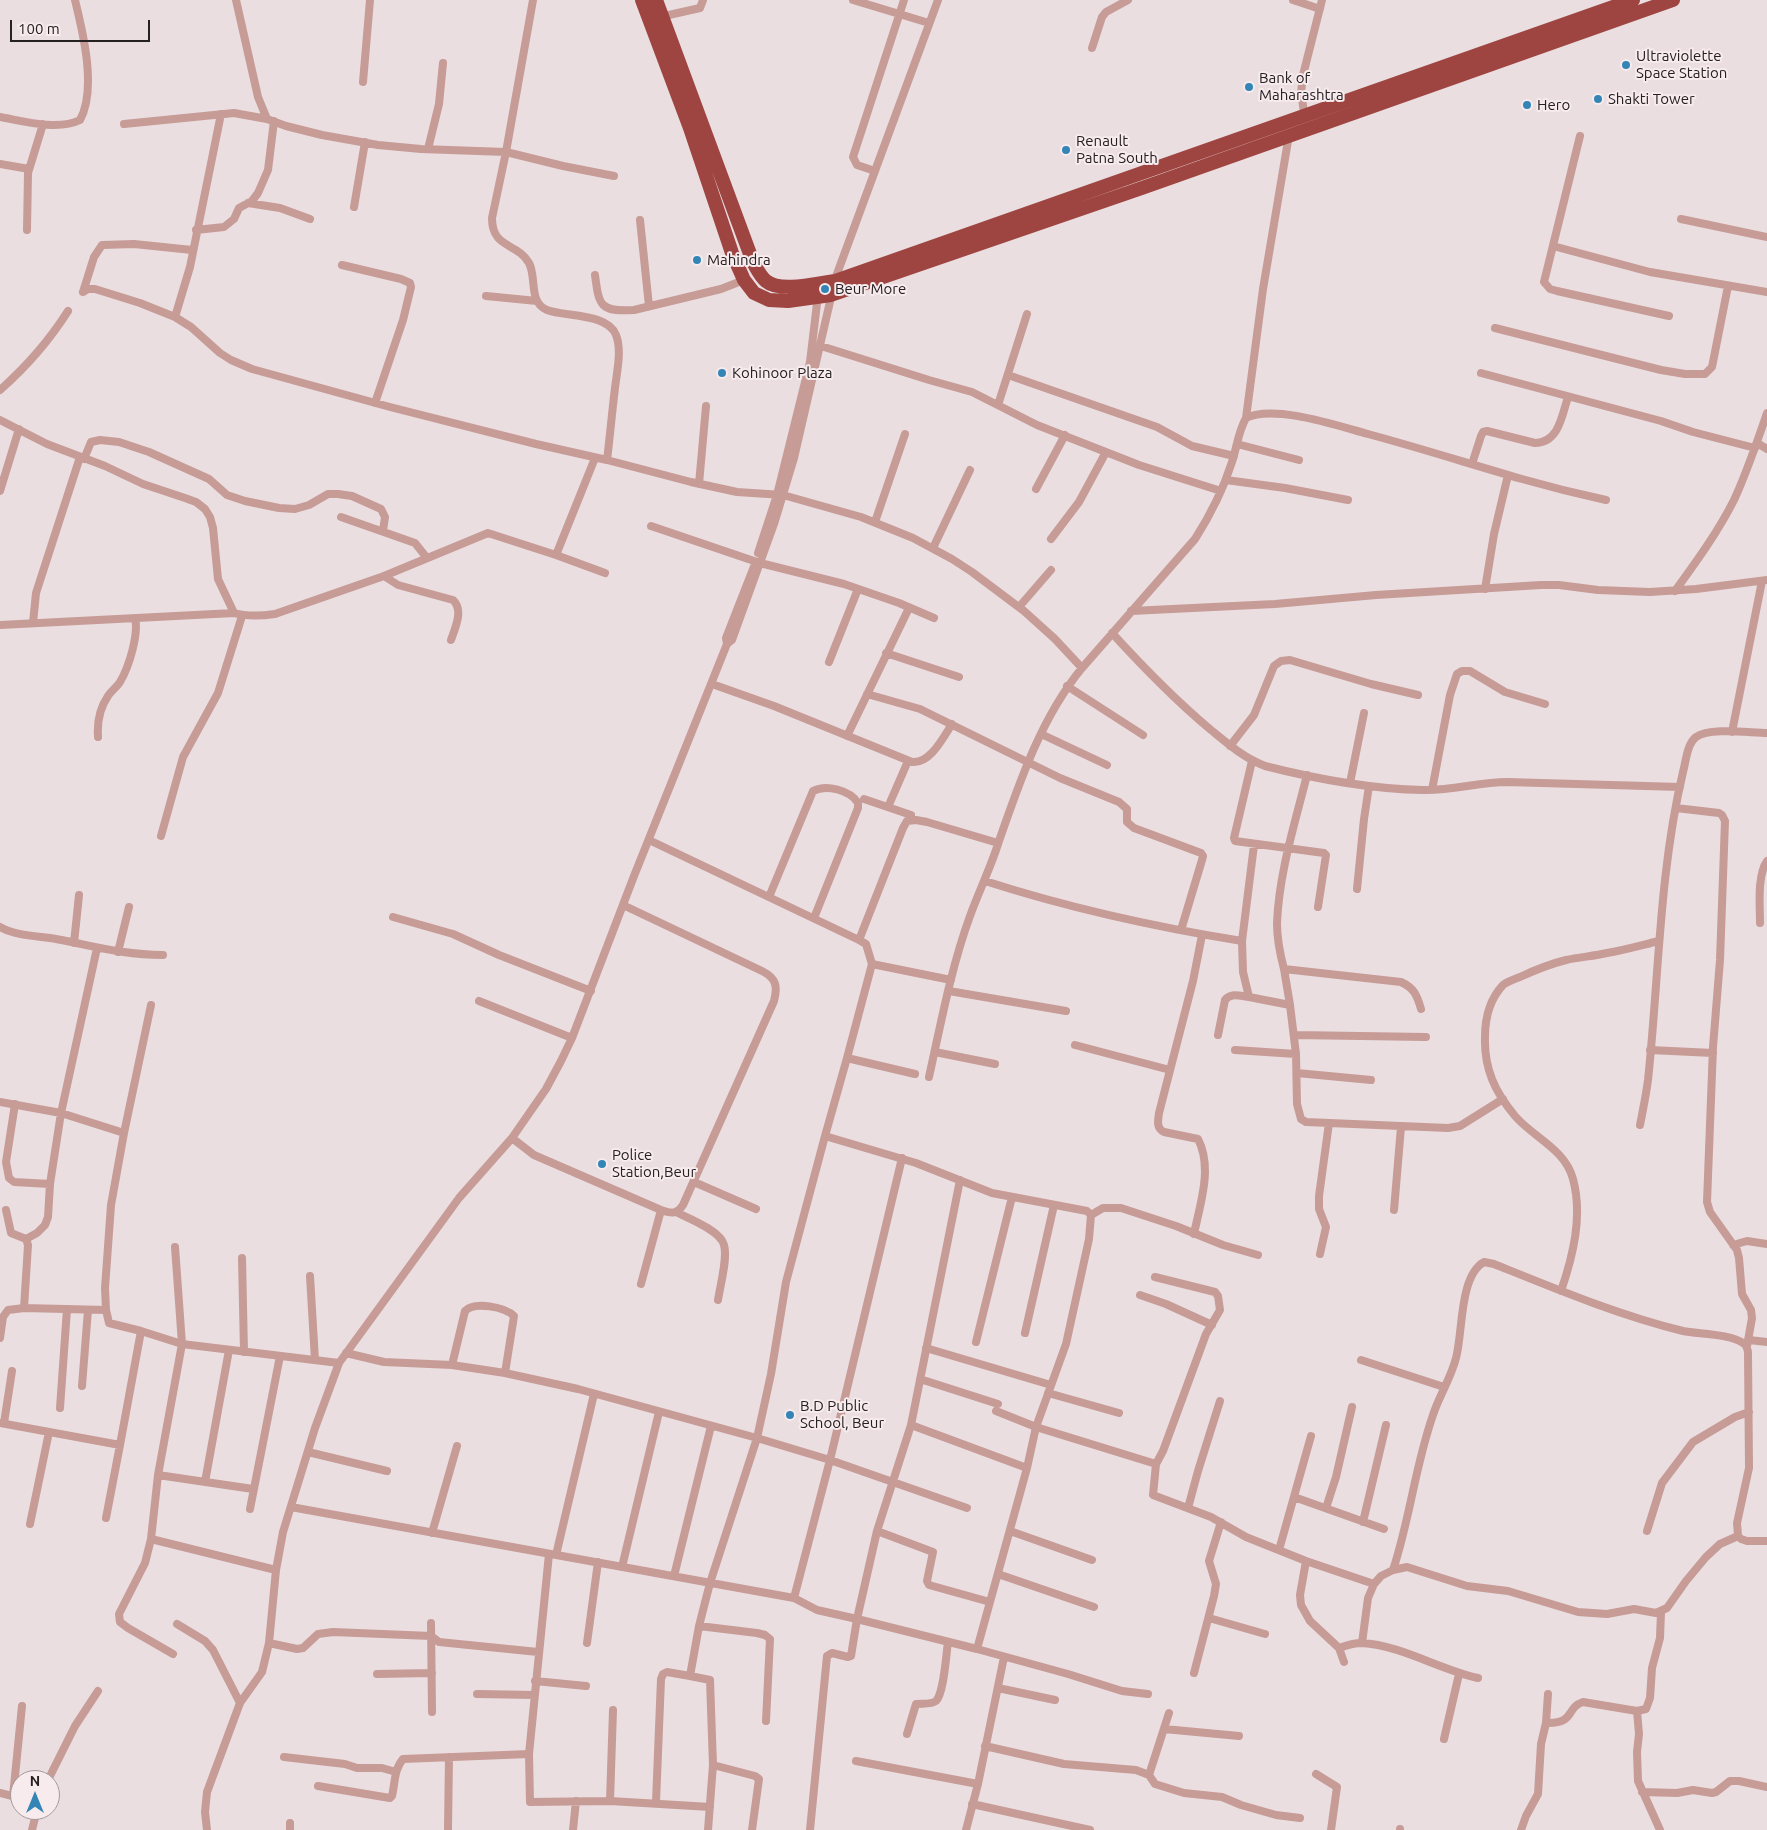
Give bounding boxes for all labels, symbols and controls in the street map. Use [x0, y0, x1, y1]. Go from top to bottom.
scale bar [12, 10, 152, 42]
text: 100 m [18, 20, 60, 37]
place label: Ultraviolette Space Station [1636, 47, 1727, 82]
marker: Ultraviolette Space Station [1620, 59, 1632, 71]
place label: Bank of Maharashtra [1259, 69, 1344, 104]
marker: Bank of Maharashtra [1243, 81, 1255, 93]
place label: Shakti Tower [1608, 90, 1695, 108]
marker: Shakti Tower [1592, 93, 1604, 105]
place label: Hero [1537, 96, 1570, 114]
marker: Hero [1521, 99, 1533, 111]
place label: Renault Patna South [1076, 132, 1158, 167]
marker: Renault Patna South [1060, 144, 1072, 156]
place label: Mahindra [707, 251, 771, 269]
marker: Mahindra [691, 254, 703, 266]
place label: Beur More [835, 280, 906, 298]
marker: Beur More [819, 283, 831, 295]
place label: Kohinoor Plaza [732, 364, 832, 382]
marker: Kohinoor Plaza [716, 367, 728, 379]
place label: Police Station,Beur [612, 1146, 696, 1181]
marker: Police Station,Beur [596, 1158, 608, 1170]
place label: B.D Public School, Beur [800, 1397, 884, 1432]
marker: B.D Public School, Beur [784, 1409, 796, 1421]
north arrow [10, 1770, 60, 1820]
text: N [30, 1773, 40, 1789]

